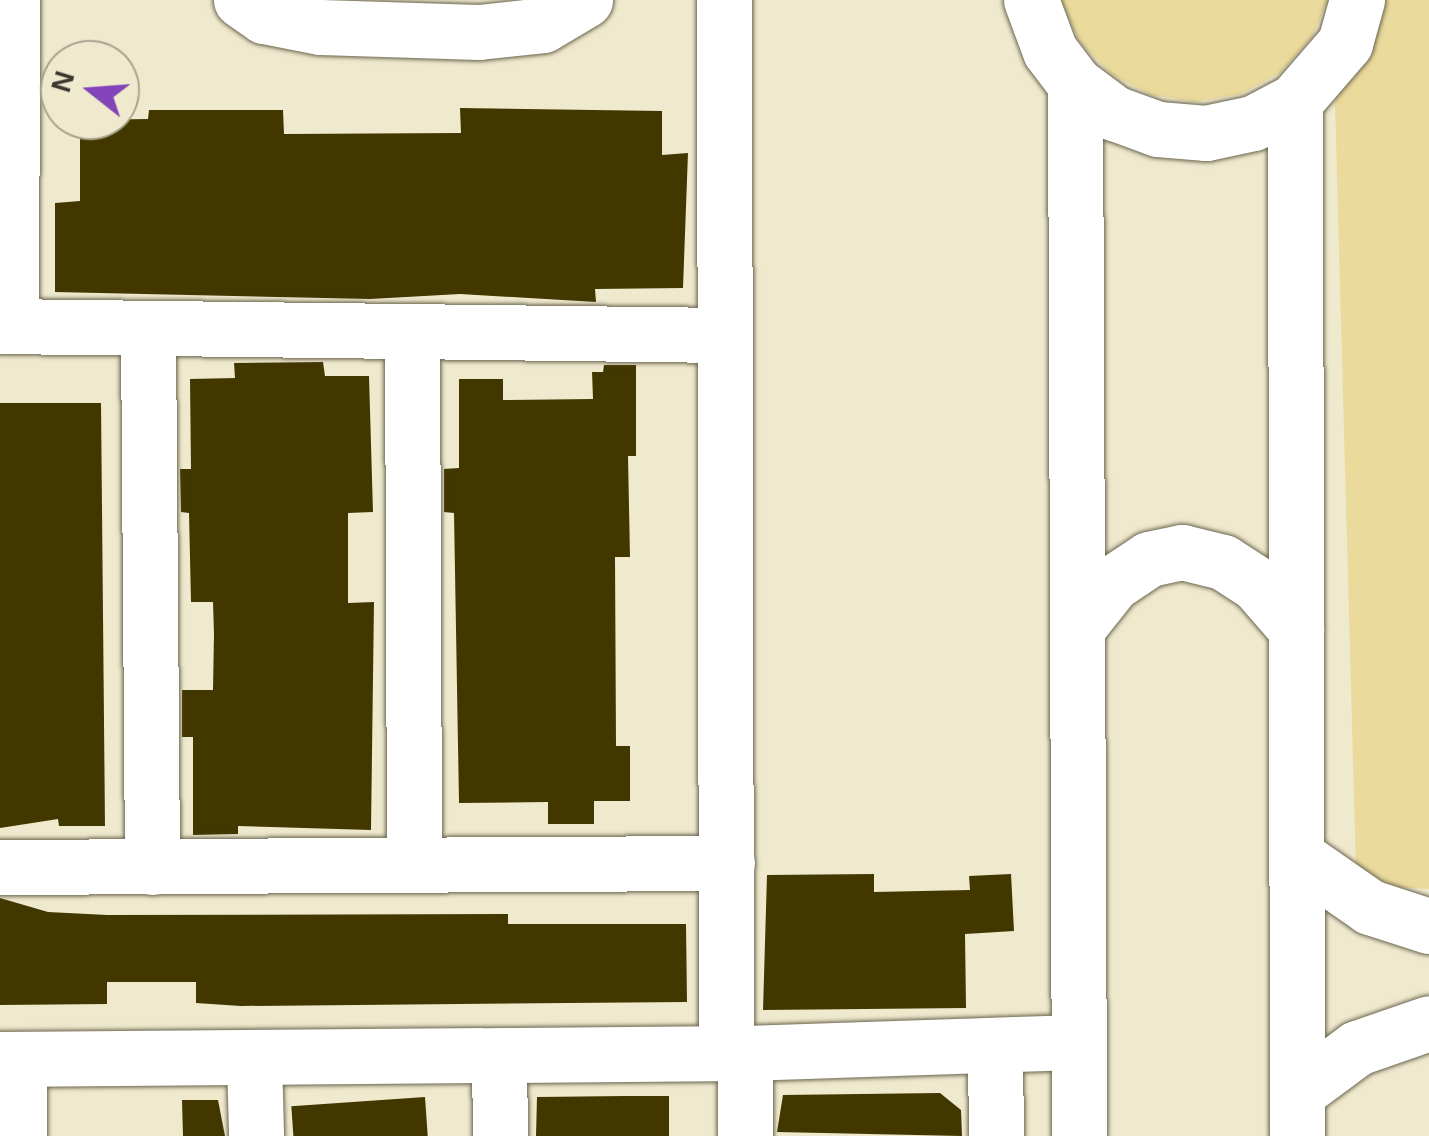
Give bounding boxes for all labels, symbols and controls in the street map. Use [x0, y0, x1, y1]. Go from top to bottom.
north arrow [40, 40, 140, 140]
text: N [45, 67, 81, 96]

